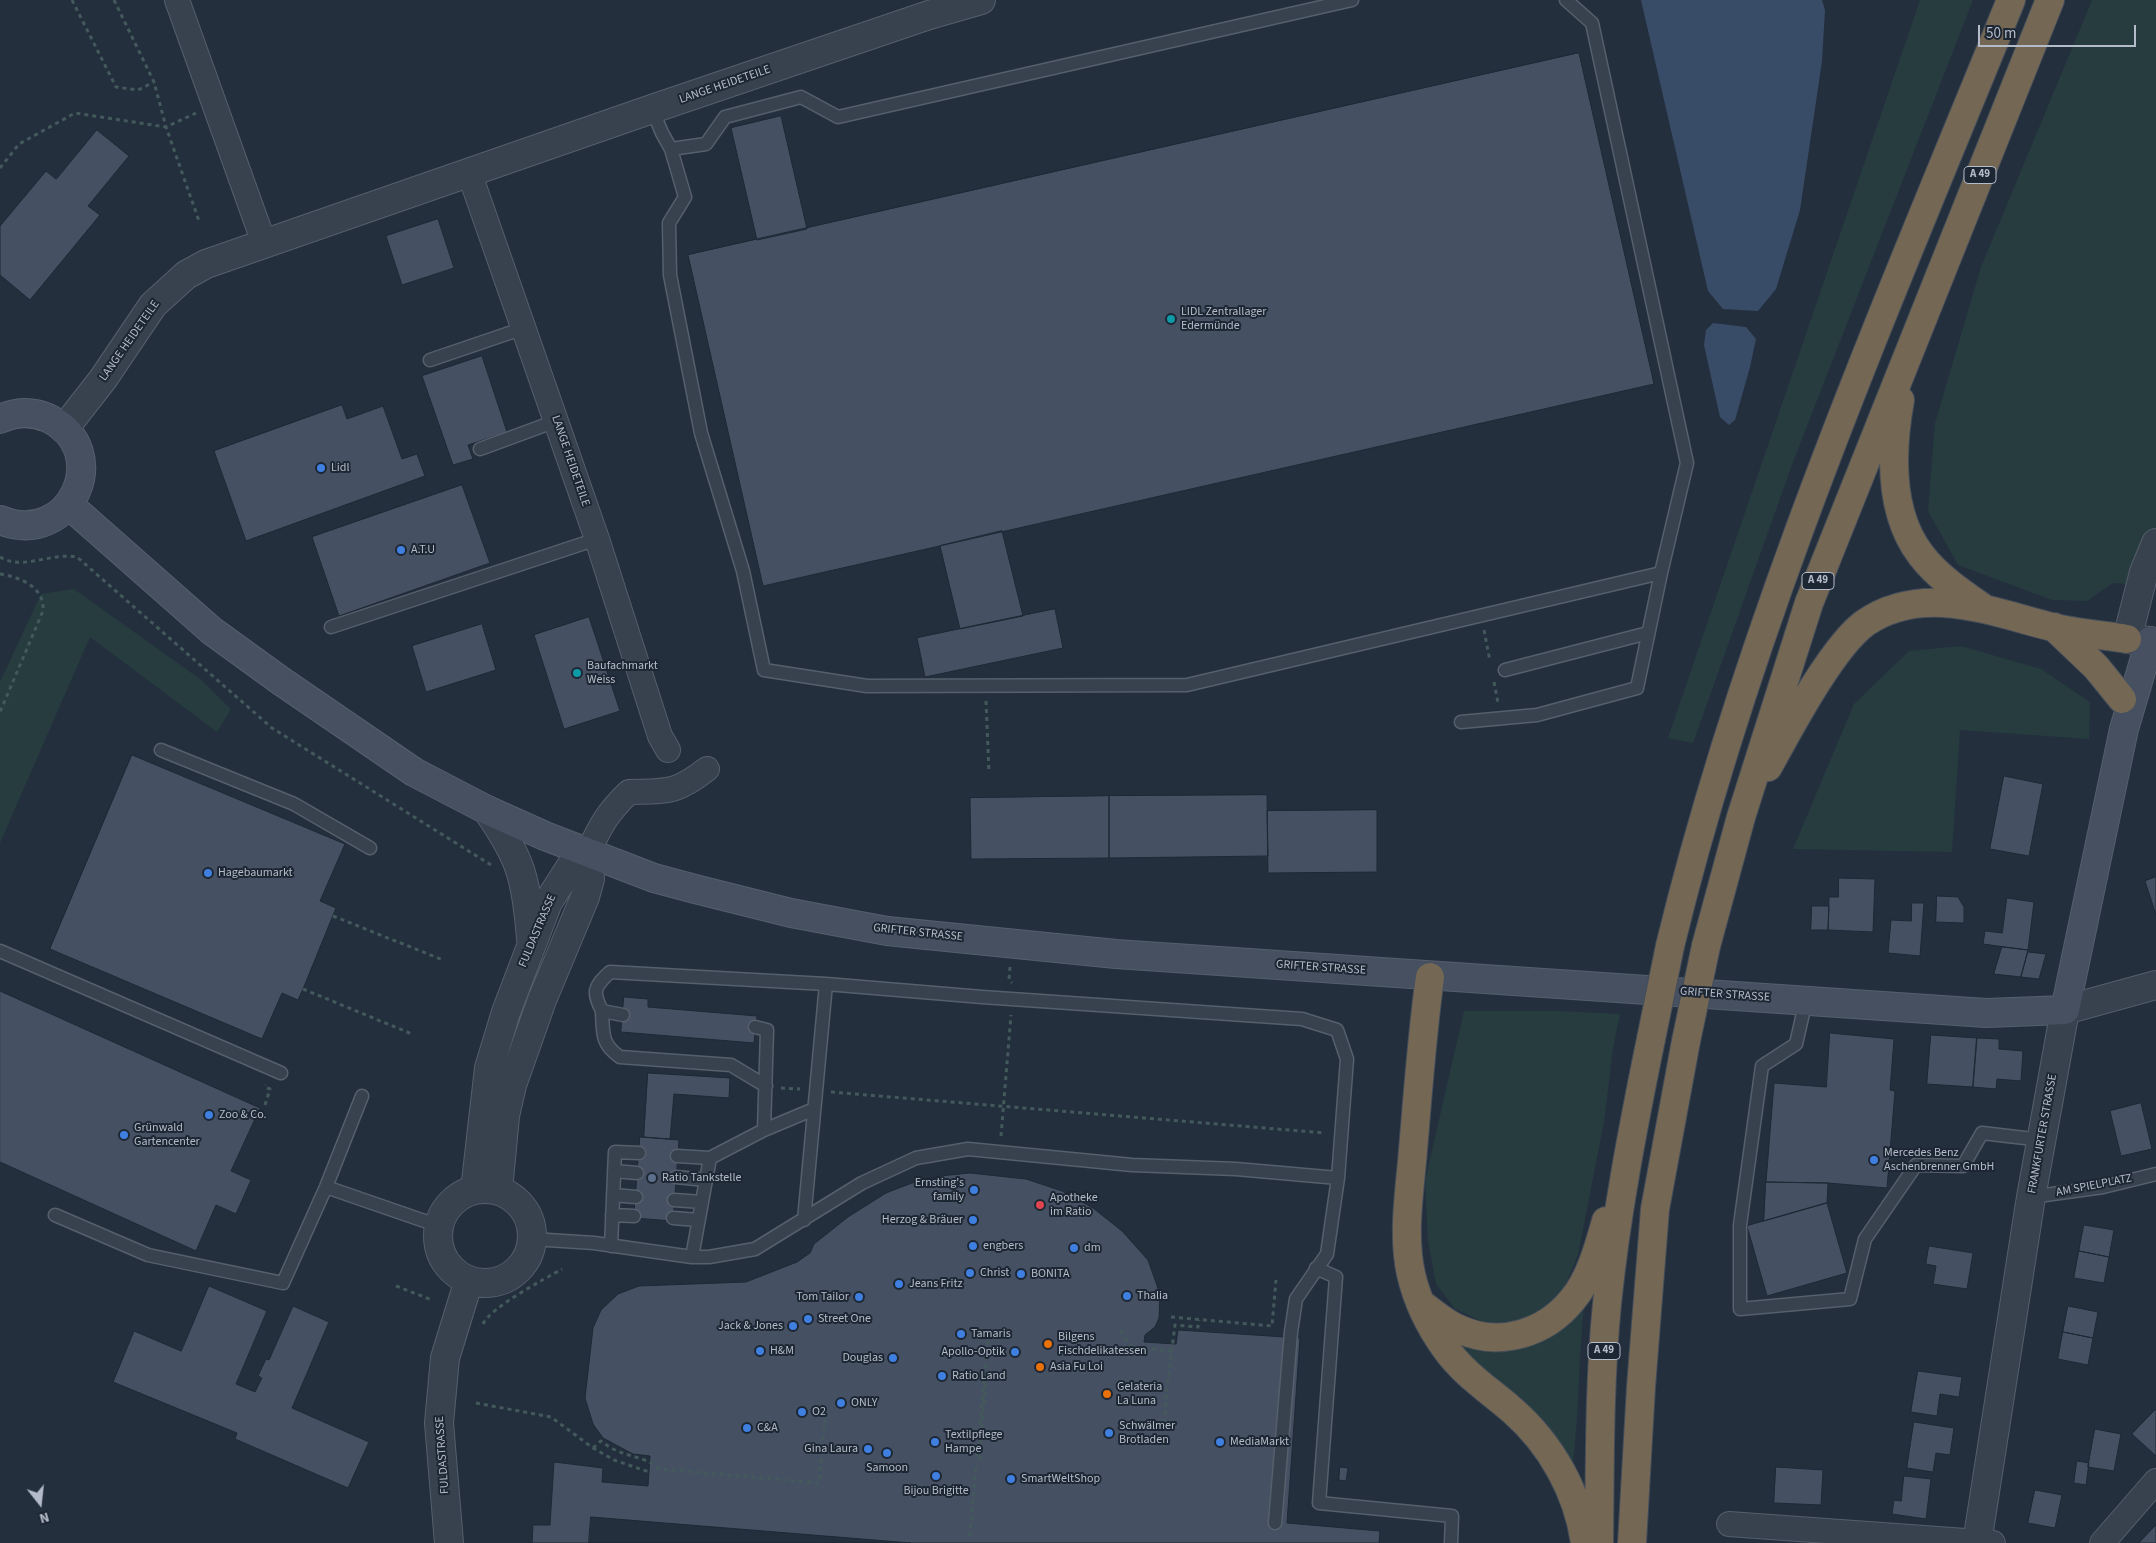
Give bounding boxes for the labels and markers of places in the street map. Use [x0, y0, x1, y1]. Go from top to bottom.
place label: LIDL Zentrallager Edermünde [1181, 305, 1266, 333]
marker: LIDL Zentrallager Edermünde [1165, 313, 1177, 325]
place label: Lidl [331, 461, 350, 475]
marker: Lidl [315, 462, 327, 474]
place label: A.T.U [411, 543, 435, 557]
marker: A.T.U [395, 544, 407, 556]
place label: Baufachmarkt Weiss [587, 659, 658, 687]
marker: Baufachmarkt Weiss [571, 667, 583, 679]
place label: Hagebaumarkt [218, 866, 293, 880]
marker: Hagebaumarkt [202, 867, 214, 879]
place label: Zoo & Co. [219, 1108, 267, 1122]
marker: Zoo & Co. [203, 1109, 215, 1121]
place label: Grünwald Gartencenter [134, 1121, 200, 1149]
marker: Grünwald Gartencenter [118, 1129, 130, 1141]
place label: Mercedes Benz Aschenbrenner GmbH [1884, 1146, 1994, 1174]
marker: Mercedes Benz Aschenbrenner GmbH [1868, 1154, 1880, 1166]
place label: Ratio Tankstelle [662, 1171, 741, 1185]
marker: Ratio Tankstelle [646, 1172, 658, 1184]
place label: Ernsting's family [915, 1176, 964, 1204]
marker: Ernsting's family [968, 1184, 980, 1196]
place label: Apotheke im Ratio [1050, 1191, 1098, 1219]
marker: Apotheke im Ratio [1034, 1199, 1046, 1211]
place label: Herzog & Bräuer [882, 1213, 963, 1227]
marker: Herzog & Bräuer [967, 1214, 979, 1226]
place label: engbers [983, 1239, 1023, 1253]
marker: engbers [967, 1240, 979, 1252]
place label: dm [1084, 1241, 1101, 1255]
marker: dm [1068, 1242, 1080, 1254]
place label: Christ [980, 1266, 1009, 1280]
marker: Christ [964, 1267, 976, 1279]
place label: BONITA [1031, 1267, 1069, 1281]
marker: BONITA [1015, 1268, 1027, 1280]
place label: Jeans Fritz [909, 1277, 963, 1291]
marker: Jeans Fritz [893, 1278, 905, 1290]
place label: Thalia [1137, 1289, 1168, 1303]
place label: Tom Tailor [796, 1290, 849, 1304]
marker: Thalia [1121, 1290, 1133, 1302]
marker: Tom Tailor [853, 1291, 865, 1303]
place label: Street One [818, 1312, 871, 1326]
marker: Street One [802, 1313, 814, 1325]
place label: Jack & Jones [718, 1319, 783, 1333]
marker: Jack & Jones [787, 1320, 799, 1332]
place label: Tamaris [971, 1327, 1011, 1341]
marker: Tamaris [955, 1328, 967, 1340]
place label: Bilgens Fischdelikatessen [1058, 1330, 1147, 1358]
marker: Bilgens Fischdelikatessen [1042, 1338, 1054, 1350]
place label: H&M [770, 1344, 794, 1358]
marker: H&M [754, 1345, 766, 1357]
place label: Apollo-Optik [942, 1345, 1005, 1359]
marker: Apollo-Optik [1009, 1346, 1021, 1358]
place label: Douglas [842, 1351, 883, 1365]
marker: Douglas [887, 1352, 899, 1364]
place label: Asia Fu Loi [1050, 1360, 1103, 1374]
marker: Asia Fu Loi [1034, 1361, 1046, 1373]
place label: Ratio Land [952, 1369, 1006, 1383]
marker: Ratio Land [936, 1370, 948, 1382]
place label: Gelateria La Luna [1117, 1380, 1162, 1408]
marker: Gelateria La Luna [1101, 1388, 1113, 1400]
place label: ONLY [851, 1396, 877, 1410]
marker: ONLY [835, 1397, 847, 1409]
place label: O2 [812, 1405, 826, 1419]
marker: O2 [796, 1406, 808, 1418]
place label: Schwälmer Brotladen [1119, 1419, 1175, 1447]
place label: C&A [757, 1421, 778, 1435]
marker: C&A [741, 1422, 753, 1434]
marker: Schwälmer Brotladen [1103, 1427, 1115, 1439]
place label: Textilpflege Hampe [945, 1428, 1003, 1456]
place label: MediaMarkt [1230, 1435, 1289, 1449]
marker: Textilpflege Hampe [929, 1436, 941, 1448]
marker: MediaMarkt [1214, 1436, 1226, 1448]
place label: Gina Laura [804, 1442, 858, 1456]
marker: Gina Laura [862, 1443, 874, 1455]
marker: Samoon [881, 1447, 893, 1459]
place label: Samoon [866, 1461, 908, 1475]
marker: Bijou Brigitte [930, 1470, 942, 1482]
place label: SmartWeltShop [1021, 1472, 1100, 1486]
marker: SmartWeltShop [1005, 1473, 1017, 1485]
place label: Bijou Brigitte [903, 1484, 969, 1498]

